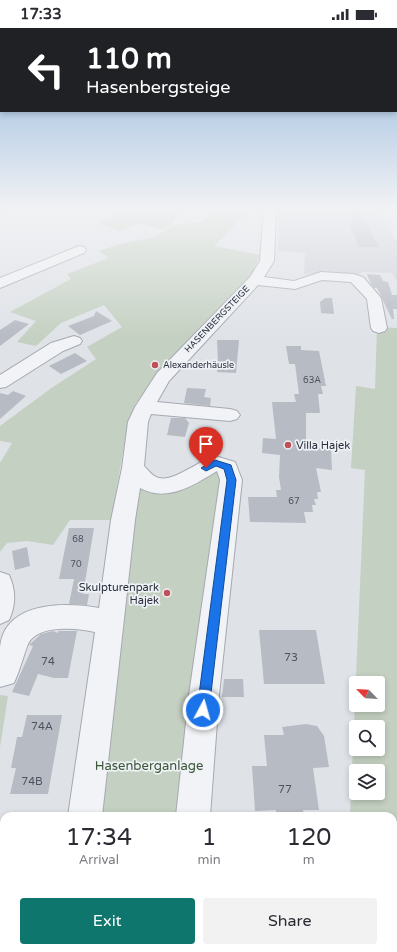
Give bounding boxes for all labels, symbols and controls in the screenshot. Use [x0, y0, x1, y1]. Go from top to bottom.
text: 17:33 [20, 5, 62, 23]
text: 110 m [86, 42, 172, 76]
icon: left [20, 44, 72, 96]
text: Hasenbergsteige [86, 76, 231, 98]
street label: HASENBERGSTEIGE [183, 283, 252, 355]
marker: Alexanderhäusle [150, 360, 160, 370]
place label: Alexanderhäusle [163, 360, 234, 371]
house number: 63A [303, 375, 321, 386]
pin [189, 427, 223, 468]
icon: arrive [195, 433, 217, 455]
place label: Villa Hajek [296, 439, 350, 452]
marker: Villa Hajek [283, 440, 293, 450]
house number: 67 [288, 496, 300, 507]
house number: 68 [72, 534, 84, 545]
house number: 70 [70, 559, 82, 570]
place label: Skulpturenpark Hajek [79, 581, 159, 607]
marker: Skulpturenpark Hajek [162, 588, 172, 598]
house number: 73 [284, 651, 298, 664]
house number: 74 [41, 655, 55, 668]
north arrow [349, 676, 385, 712]
map controls [349, 676, 385, 800]
position arrow [182, 689, 224, 731]
house number: 74A [31, 720, 53, 733]
button: search [349, 720, 385, 756]
park label: Hasenberganlage [95, 758, 203, 774]
button: layers [349, 764, 385, 800]
house number: 74B [21, 775, 43, 788]
house number: 77 [278, 783, 292, 796]
text: 17:34 [66, 823, 132, 852]
text: 1 [202, 823, 217, 852]
text: 120 [286, 823, 331, 852]
text: Arrival [79, 852, 119, 868]
text: min [198, 852, 221, 868]
text: m [303, 852, 315, 868]
button: Exit [20, 898, 195, 944]
button: Share [203, 898, 377, 944]

